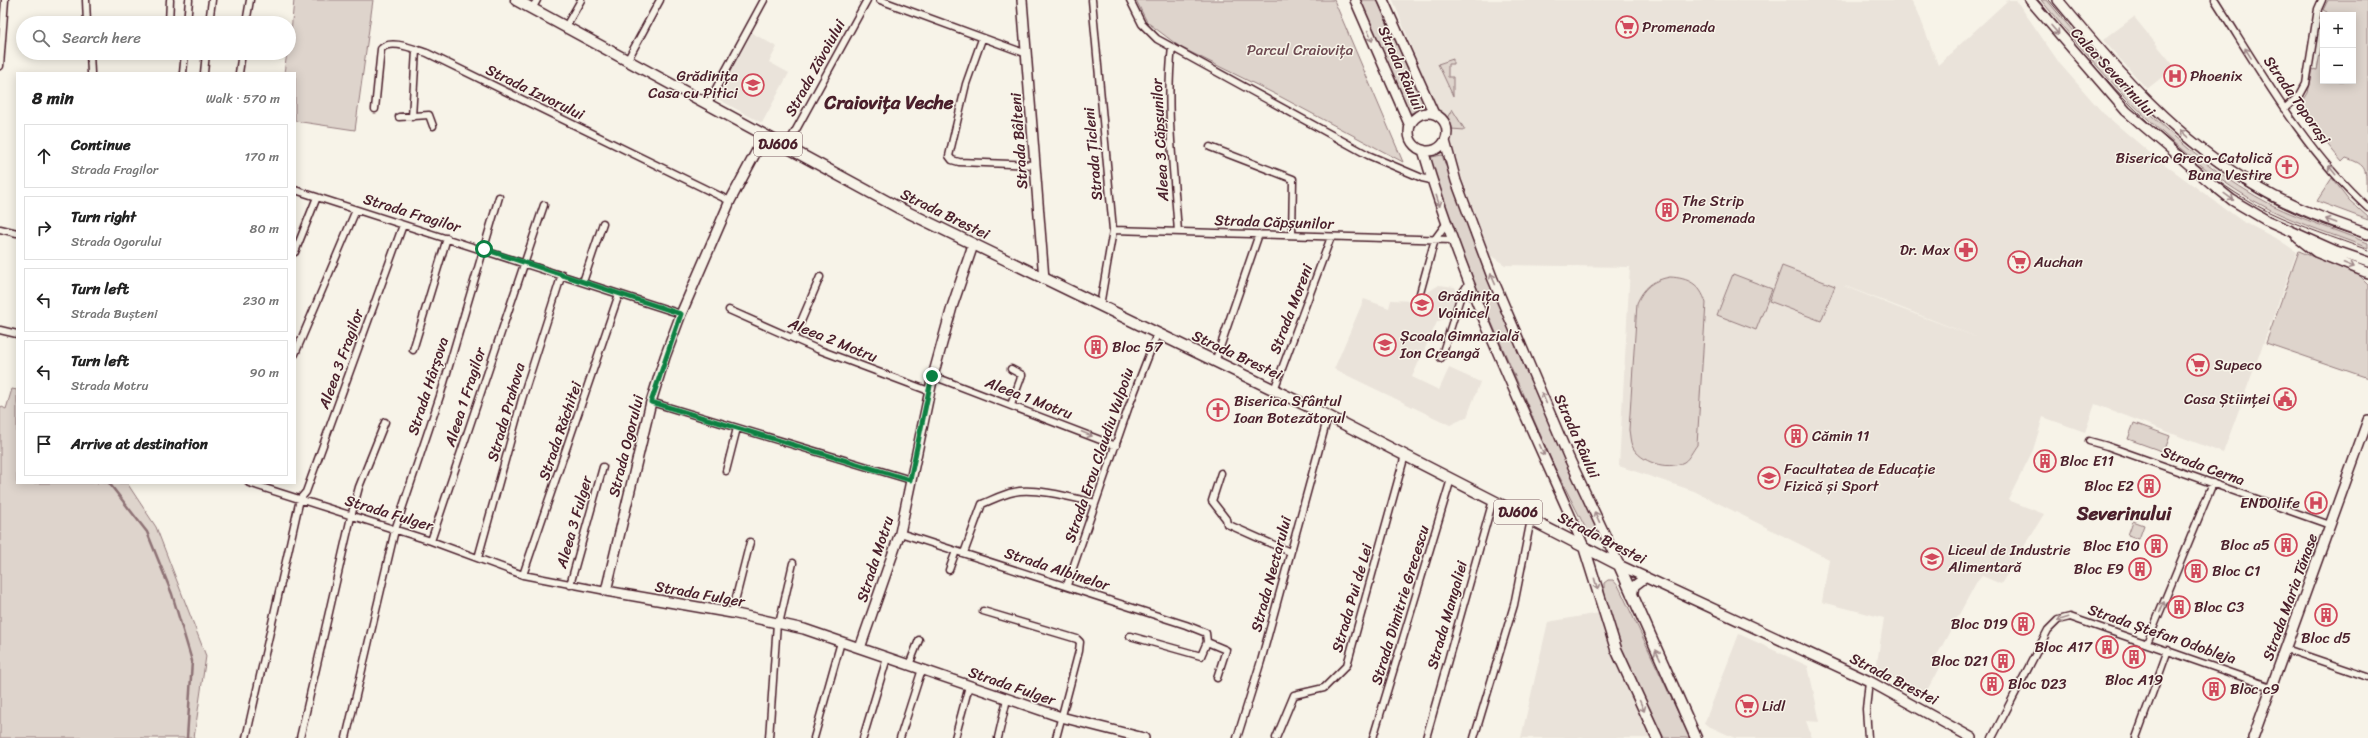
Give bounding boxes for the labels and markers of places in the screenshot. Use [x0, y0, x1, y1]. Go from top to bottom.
supermarket icon: Promenada [1614, 14, 1640, 40]
place label: Promenada [1642, 14, 1716, 40]
place label: Grădinița Casa cu Pitici [648, 63, 739, 106]
hospital icon: Phoenix [2162, 63, 2188, 89]
place label: Phoenix [2190, 63, 2243, 89]
school or university icon: Grădinița Casa cu Pitici [740, 72, 766, 98]
place label: Biserica Greco-Catolică Buna Vestire [2116, 145, 2272, 188]
church icon: Biserica Greco-Catolică Buna Vestire [2274, 154, 2300, 180]
place label: The Strip Promenada [1682, 188, 1756, 231]
building icon: The Strip Promenada [1654, 197, 1680, 223]
place label: Dr. Max [1900, 237, 1950, 263]
pharmacy icon: Dr. Max [1953, 237, 1979, 263]
supermarket icon: Auchan [2006, 249, 2032, 275]
place label: Auchan [2033, 249, 2083, 275]
place label: Grădinița Voinicel [1438, 283, 1500, 326]
school or university icon: Grădinița Voinicel [1409, 292, 1435, 318]
place label: Școala Gimnazială Ion Creangă [1399, 323, 1519, 366]
school or university icon: Școala Gimnazială Ion Creangă [1372, 332, 1398, 358]
building icon: Bloc 57 [1083, 334, 1109, 360]
place label: Bloc 57 [1112, 334, 1164, 360]
supermarket icon: Supeco [2185, 352, 2211, 378]
place label: Supeco [2214, 352, 2263, 378]
place label: Casa Științei [2184, 386, 2271, 412]
public building icon: Casa Științei [2272, 386, 2298, 412]
place label: Biserica Sfântul Ioan Botezătorul [1233, 388, 1346, 431]
church icon: Biserica Sfântul Ioan Botezătorul [1205, 397, 1231, 423]
building icon: Cămin 11 [1783, 423, 1809, 449]
place label: Cămin 11 [1812, 423, 1869, 449]
building icon: Bloc E11 [2032, 448, 2058, 474]
place label: Bloc E11 [2060, 448, 2114, 474]
place label: Facultatea de Educație Fizică și Sport [1784, 456, 1936, 499]
school or university icon: Facultatea de Educație Fizică și Sport [1756, 465, 1782, 491]
place label: Bloc E2 [2084, 473, 2134, 499]
building icon: Bloc E2 [2136, 473, 2162, 499]
place label: ENDOlife [2240, 490, 2300, 516]
hospital icon: ENDOlife [2303, 490, 2329, 516]
place label: Bloc a5 [2221, 532, 2270, 558]
building icon: Bloc a5 [2273, 532, 2299, 558]
place label: Bloc E10 [2083, 533, 2140, 559]
building icon: Bloc E10 [2143, 533, 2169, 559]
place label: Liceul de Industrie Alimentară [1947, 537, 2071, 580]
school or university icon: Liceul de Industrie Alimentară [1919, 546, 1945, 572]
place label: Bloc E9 [2074, 556, 2124, 582]
building icon: Bloc E9 [2127, 556, 2153, 582]
building icon: Bloc C1 [2183, 558, 2209, 584]
place label: Bloc C1 [2212, 558, 2261, 584]
building icon: Bloc C3 [2166, 594, 2192, 620]
place label: Bloc C3 [2194, 594, 2244, 620]
building icon: Bloc d5 [2313, 602, 2339, 628]
place label: Bloc D19 [1951, 611, 2008, 637]
building icon: Bloc D19 [2010, 611, 2036, 637]
place label: Bloc d5 [2301, 625, 2351, 651]
place label: Bloc A17 [2034, 634, 2093, 660]
building icon: Bloc A17 [2094, 634, 2120, 660]
building icon: Bloc A19 [2121, 644, 2147, 670]
place label: Bloc D21 [1931, 648, 1988, 674]
building icon: Bloc D21 [1990, 648, 2016, 674]
place label: Bloc A19 [2105, 667, 2163, 693]
building icon: Bloc D23 [1979, 671, 2005, 697]
place label: Bloc D23 [2008, 671, 2067, 697]
building icon: Bloc c9 [2201, 676, 2227, 702]
place label: Bloc c9 [2230, 676, 2279, 702]
supermarket icon: Lidl [1734, 693, 1760, 719]
place label: Lidl [1762, 693, 1786, 719]

